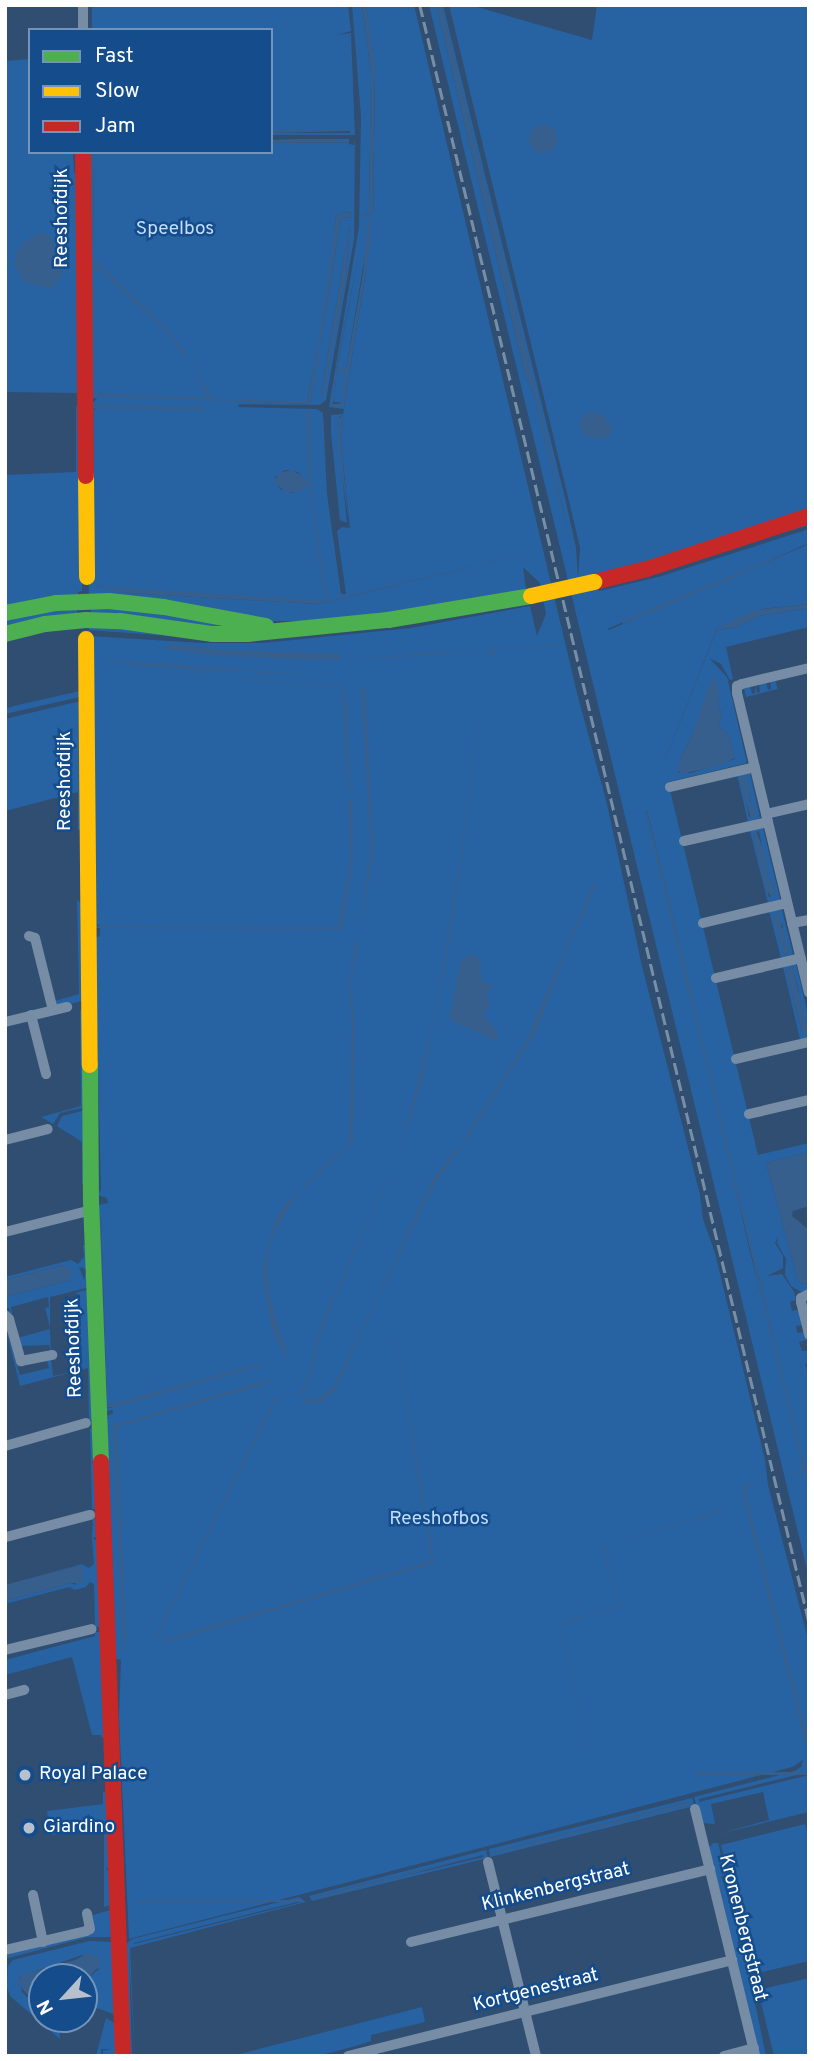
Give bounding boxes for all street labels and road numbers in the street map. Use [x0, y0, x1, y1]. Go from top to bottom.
street label: Reeshofdijk [52, 168, 74, 268]
street label: Reeshofdijk [55, 731, 77, 831]
street label: Reeshofdijk [62, 1298, 88, 1398]
street label: Kronenbergstraat [713, 1852, 771, 2004]
street label: Klinkenbergstraat [480, 1859, 632, 1917]
street label: Kortgenestraat [471, 1964, 601, 2018]

